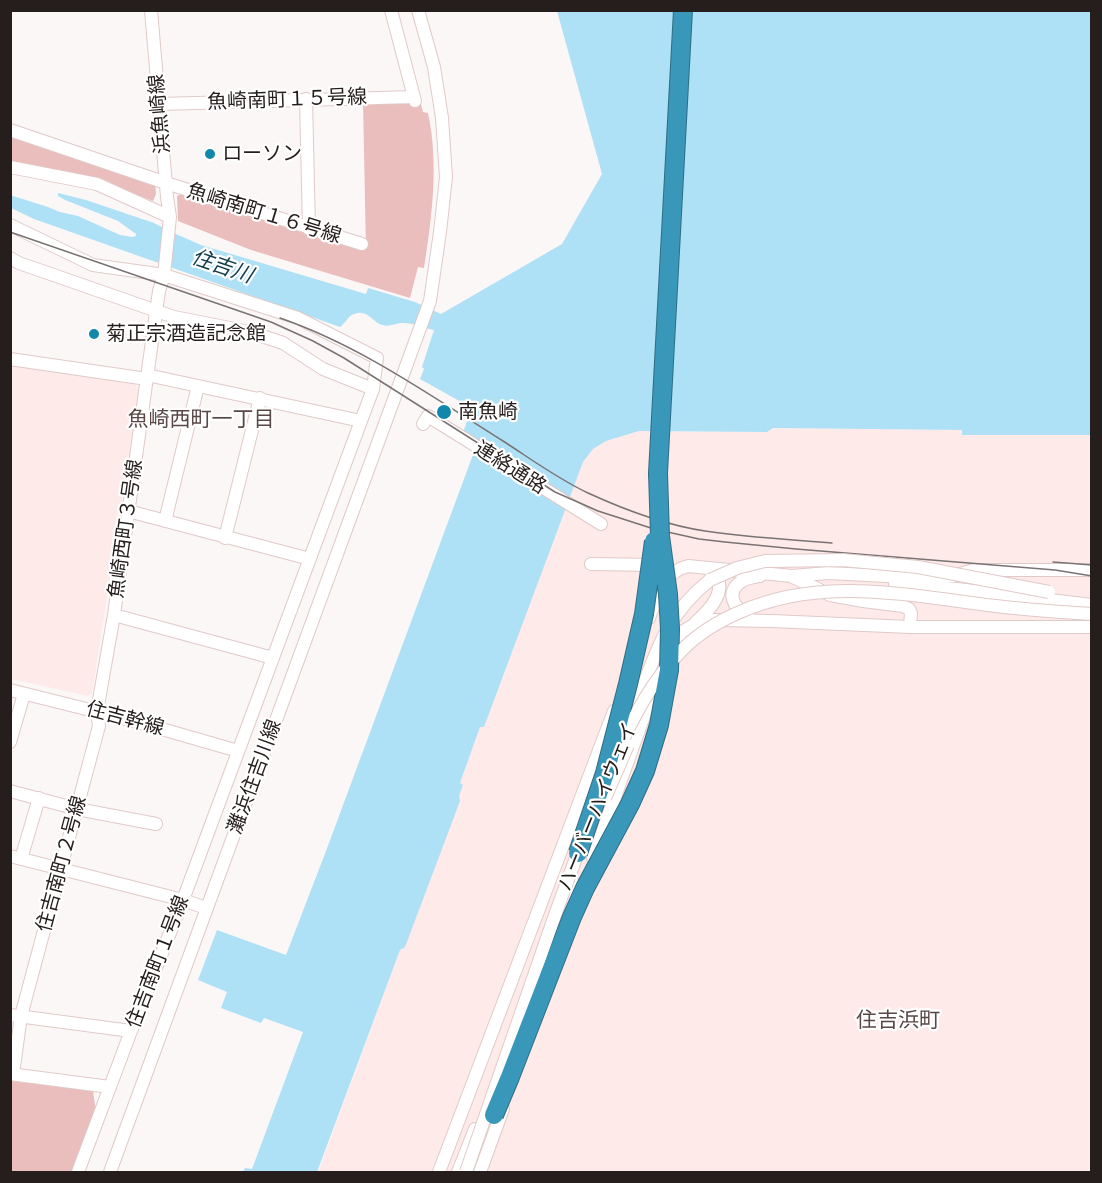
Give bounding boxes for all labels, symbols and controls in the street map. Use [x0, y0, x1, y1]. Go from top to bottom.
street label: 浜魚崎線 [145, 73, 175, 155]
street label: 魚崎南町１５号線 [207, 85, 367, 115]
place label: ローソン [222, 142, 302, 166]
marker: ローソン [203, 147, 217, 161]
street label: 魚崎南町１６号線 [184, 179, 344, 249]
water label: 住吉川 [188, 245, 256, 289]
place label: 菊正宗酒造記念館 [106, 322, 266, 346]
marker: 菊正宗酒造記念館 [87, 327, 101, 341]
place label: 南魚崎 [458, 400, 518, 424]
marker: 南魚崎 [435, 403, 453, 421]
district label: 魚崎西町一丁目 [128, 407, 274, 433]
street label: 連絡通路 [470, 437, 550, 499]
street label: 魚崎西町３号線 [104, 458, 148, 600]
street label: 住吉幹線 [83, 697, 167, 741]
street label: 灘浜住吉川線 [223, 717, 287, 837]
street label: ハーバーハイウェイ [553, 719, 643, 895]
street label: 住吉南町２号線 [32, 793, 92, 935]
street label: 住吉南町１号線 [122, 892, 194, 1032]
district label: 住吉浜町 [856, 1008, 940, 1034]

